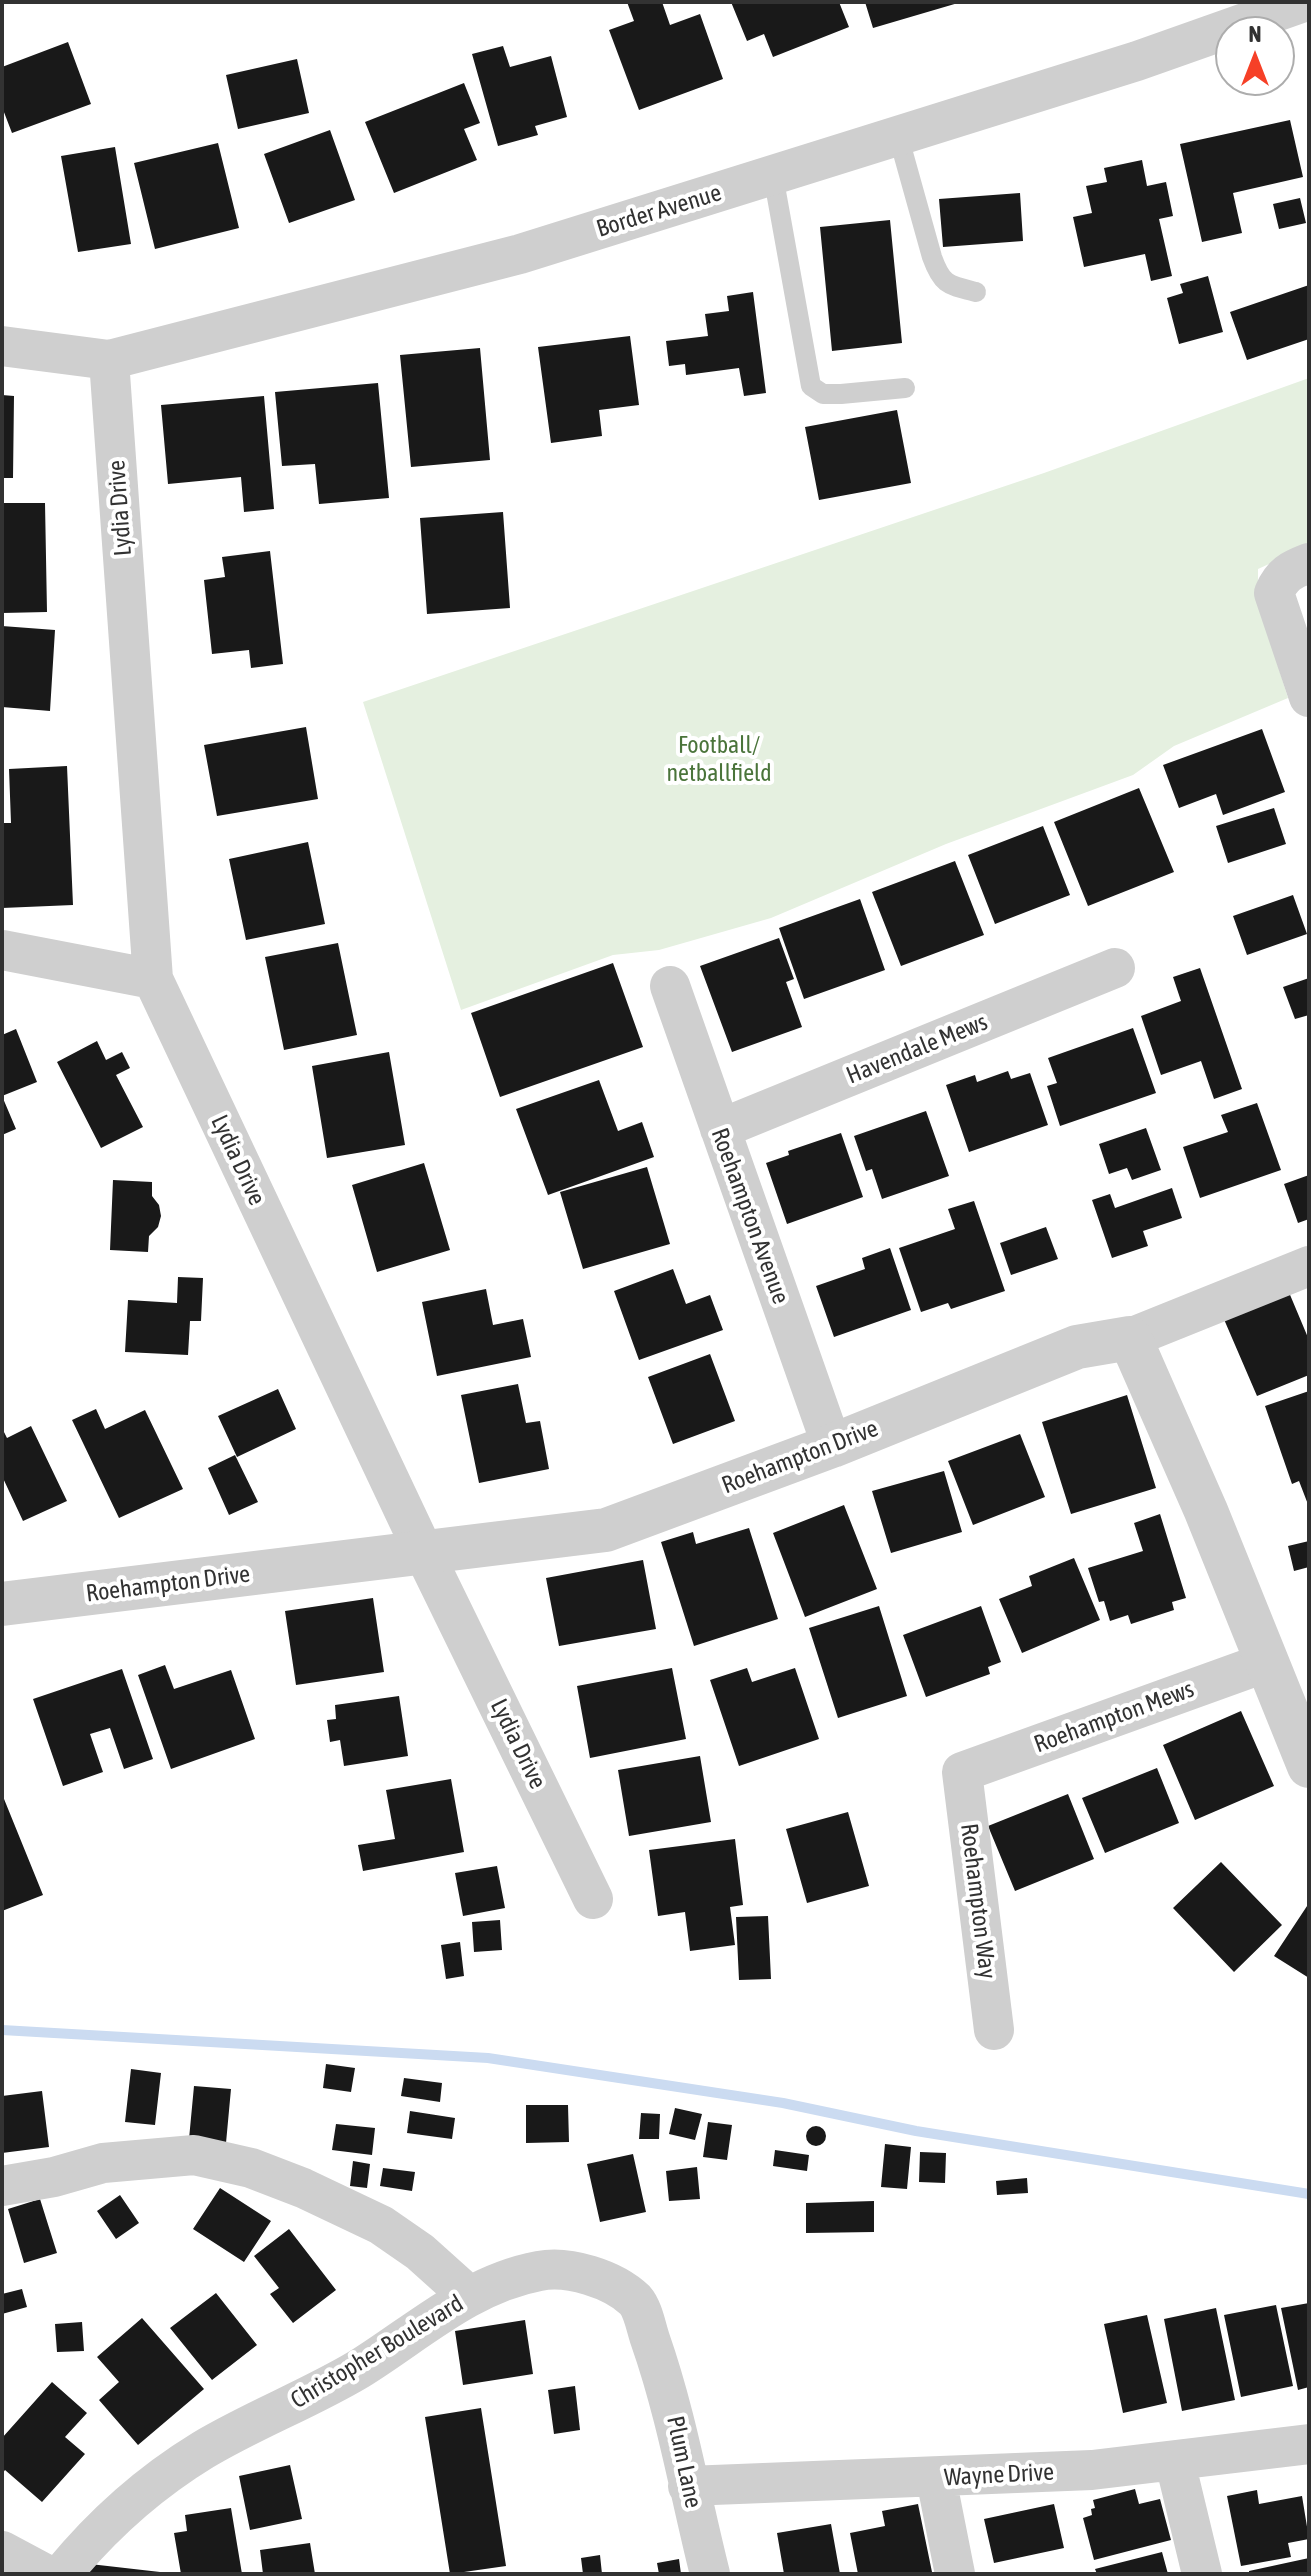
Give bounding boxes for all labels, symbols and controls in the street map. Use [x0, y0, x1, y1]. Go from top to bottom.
north arrow [1215, 16, 1295, 96]
text: N [1249, 21, 1261, 47]
street label: Border Avenue [593, 178, 725, 244]
street label: Lydia Drive [102, 459, 138, 557]
park label: Football/ netballfield [666, 731, 772, 787]
street label: Havendale Mews [842, 1008, 992, 1090]
street label: Lydia Drive [205, 1110, 271, 1210]
street label: Roehampton Avenue [705, 1124, 795, 1308]
street label: Roehampton Drive [718, 1414, 882, 1500]
street label: Roehampton Drive [84, 1560, 252, 1608]
street label: Roehampton Mews [1030, 1675, 1198, 1759]
street label: Lydia Drive [484, 1694, 552, 1794]
street label: Roehampton Way [954, 1822, 1002, 1980]
street label: Christopher Boulevard [286, 2289, 468, 2415]
street label: Plum Lane [660, 2413, 708, 2511]
street label: Wayne Drive [943, 2458, 1055, 2492]

